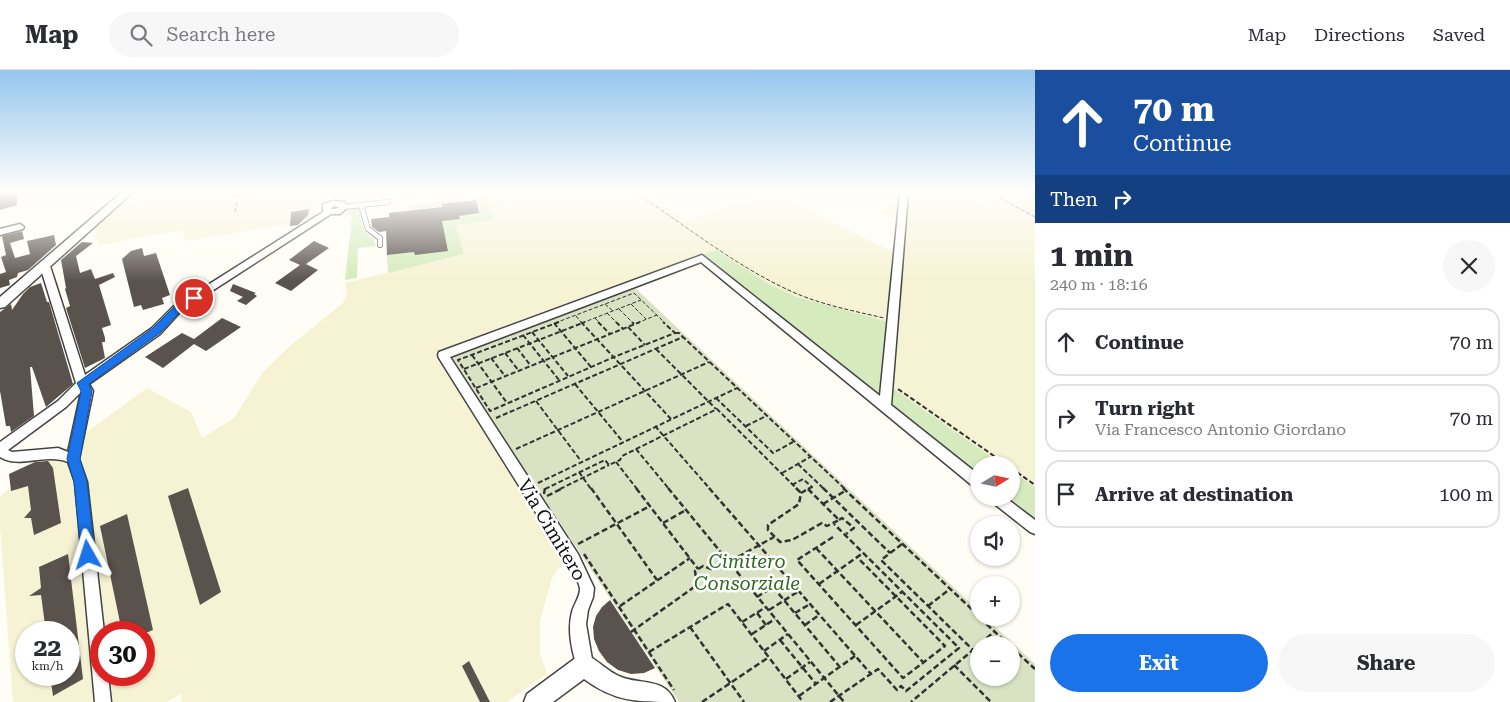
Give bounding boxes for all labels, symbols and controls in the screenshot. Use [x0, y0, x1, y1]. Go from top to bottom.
search box [109, 12, 459, 57]
text: Map [25, 21, 79, 49]
icon: search [127, 21, 155, 49]
text: Search here [167, 23, 275, 46]
text: Map [1248, 24, 1286, 45]
text: Directions [1314, 24, 1405, 45]
text: Saved [1433, 24, 1485, 45]
text: 70 m [1133, 89, 1215, 130]
icon: ahead [1050, 90, 1115, 155]
text: Continue [1133, 131, 1232, 156]
icon: right [1108, 185, 1136, 213]
text: Then [1050, 188, 1098, 211]
text: 1 min [1050, 238, 1133, 273]
button: close [1443, 240, 1495, 292]
text: 240 m · 18:16 [1050, 275, 1148, 294]
pin [173, 277, 215, 319]
icon: arrive [180, 284, 208, 312]
icon: ahead [1052, 328, 1080, 356]
text: Continue [1095, 331, 1184, 354]
text: 70 m [1450, 331, 1493, 354]
text: Turn right [1095, 397, 1195, 420]
icon: right [1052, 404, 1080, 432]
text: 70 m [1450, 407, 1493, 430]
text: Via Francesco Antonio Giordano [1095, 420, 1346, 439]
north arrow [970, 456, 1020, 506]
map controls [970, 456, 1020, 686]
street label: Via Cimitero [513, 475, 591, 585]
icon: arrive [1052, 480, 1080, 508]
text: Arrive at destination [1095, 483, 1293, 506]
text: 100 m [1439, 483, 1493, 506]
button: sound [970, 516, 1020, 566]
position arrow [61, 528, 113, 580]
park label: Cimitero Consorziale [694, 550, 800, 595]
button: + [970, 576, 1020, 626]
speed limit sign: 30 [90, 621, 155, 686]
text: 22 [33, 633, 62, 662]
button: Exit [1050, 634, 1268, 692]
button: Share [1278, 634, 1495, 692]
button: − [970, 636, 1020, 686]
text: km/h [31, 659, 64, 673]

